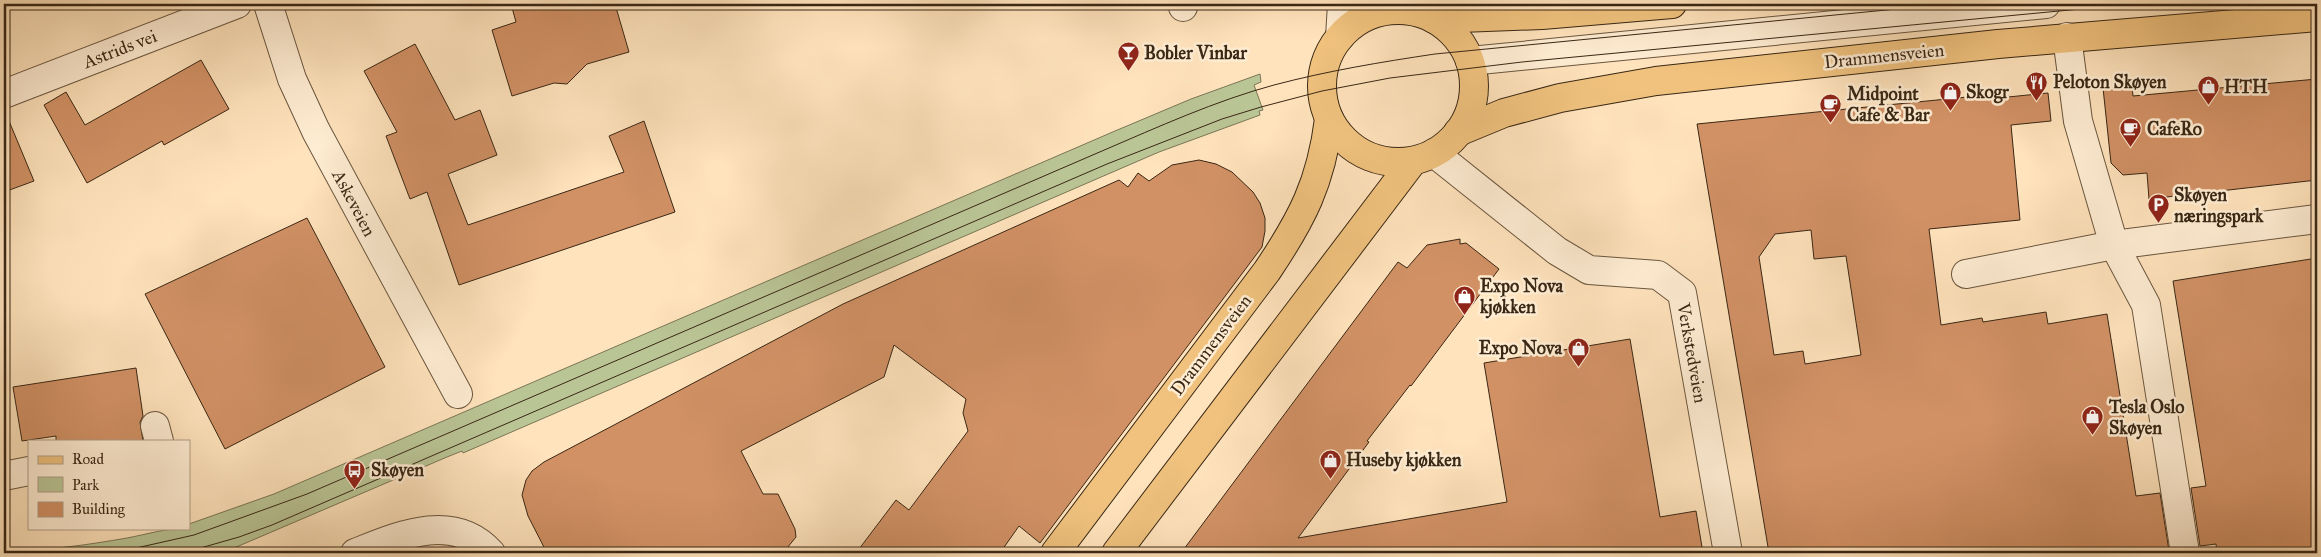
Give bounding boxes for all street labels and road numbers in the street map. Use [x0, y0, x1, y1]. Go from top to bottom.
street label: Astrids vei [79, 25, 160, 73]
street label: Drammensveien [1823, 39, 1945, 73]
street label: Askeveien [327, 165, 381, 240]
street label: Drammensveien [1166, 290, 1256, 400]
street label: Verkstedveien [1672, 300, 1712, 405]

